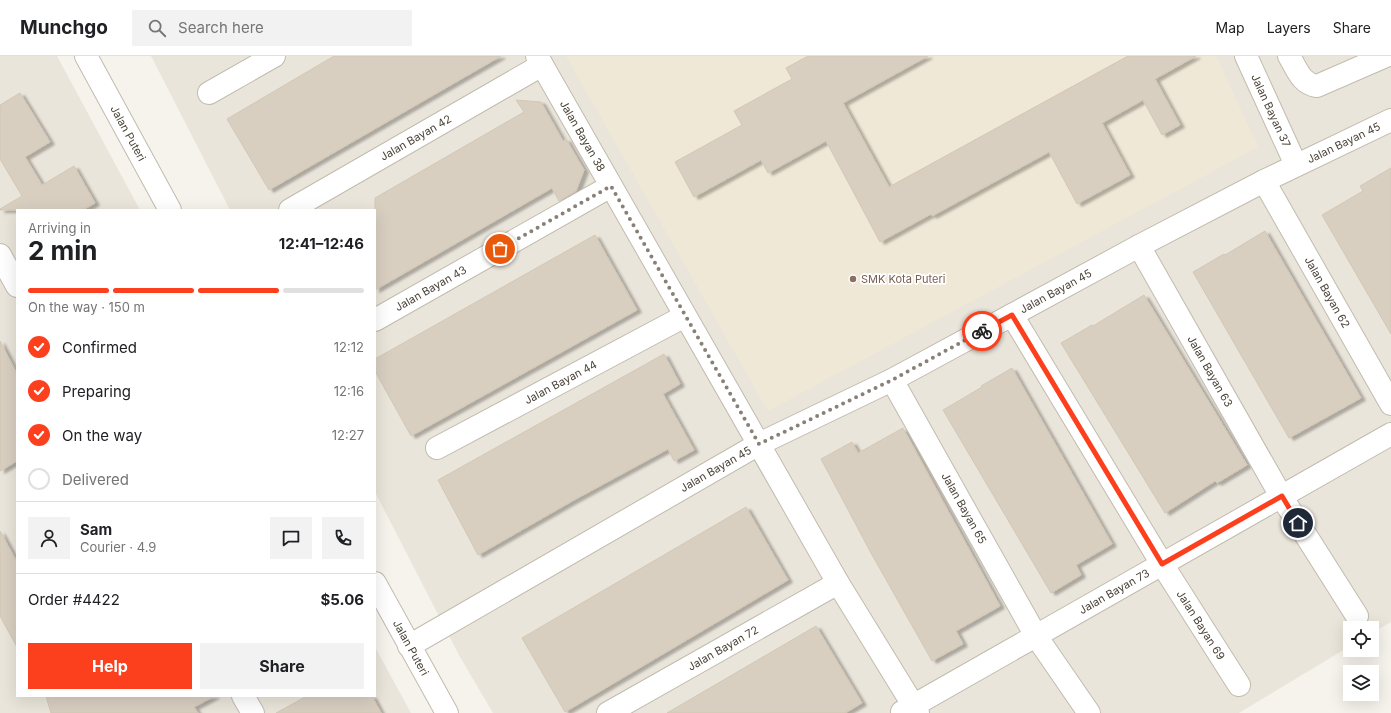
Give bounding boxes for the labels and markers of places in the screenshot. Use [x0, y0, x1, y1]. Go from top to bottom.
pin [483, 232, 517, 266]
place label: SMK Kota Puteri [861, 272, 945, 286]
marker: SMK Kota Puteri [848, 274, 858, 284]
pin [1281, 506, 1315, 540]

